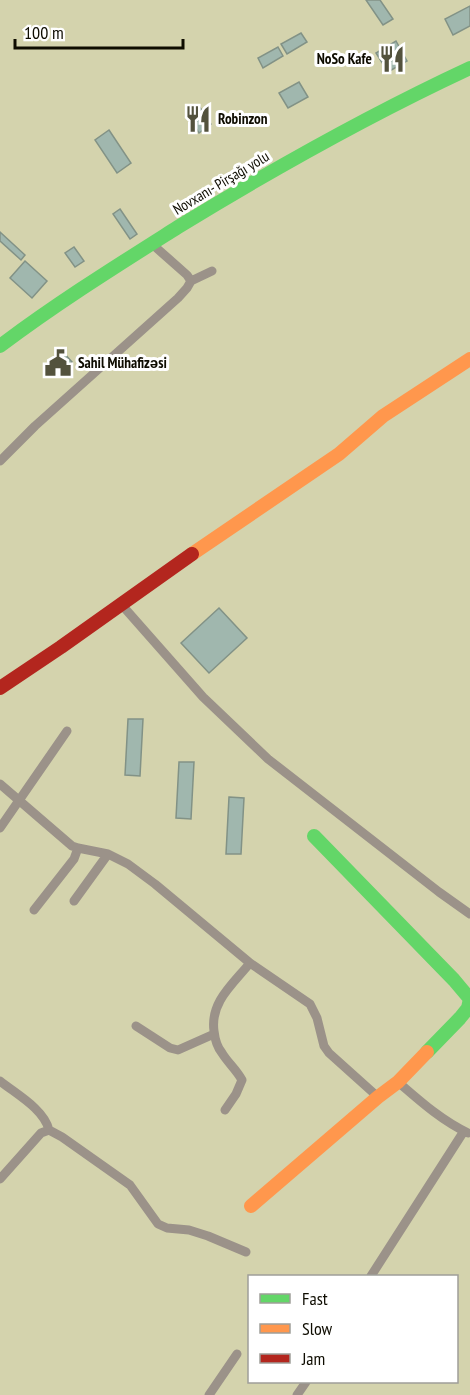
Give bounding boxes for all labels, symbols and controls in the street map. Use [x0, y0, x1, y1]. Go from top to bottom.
scale bar [15, 12, 183, 50]
text: 100 m [24, 21, 64, 44]
restaurant icon: NoSo Kafe [377, 44, 407, 74]
place label: NoSo Kafe [317, 49, 372, 68]
restaurant icon: Robinzon [183, 104, 213, 134]
place label: Robinzon [218, 109, 268, 128]
street label: Novxanı- Pirşağı yolu [169, 146, 272, 219]
public building icon: Sahil Mühafizəsi [43, 348, 73, 378]
place label: Sahil Mühafizəsi [78, 353, 167, 372]
legend [248, 1275, 458, 1383]
text: Fast [302, 1287, 328, 1310]
text: Slow [302, 1317, 333, 1340]
text: Jam [301, 1347, 325, 1370]

